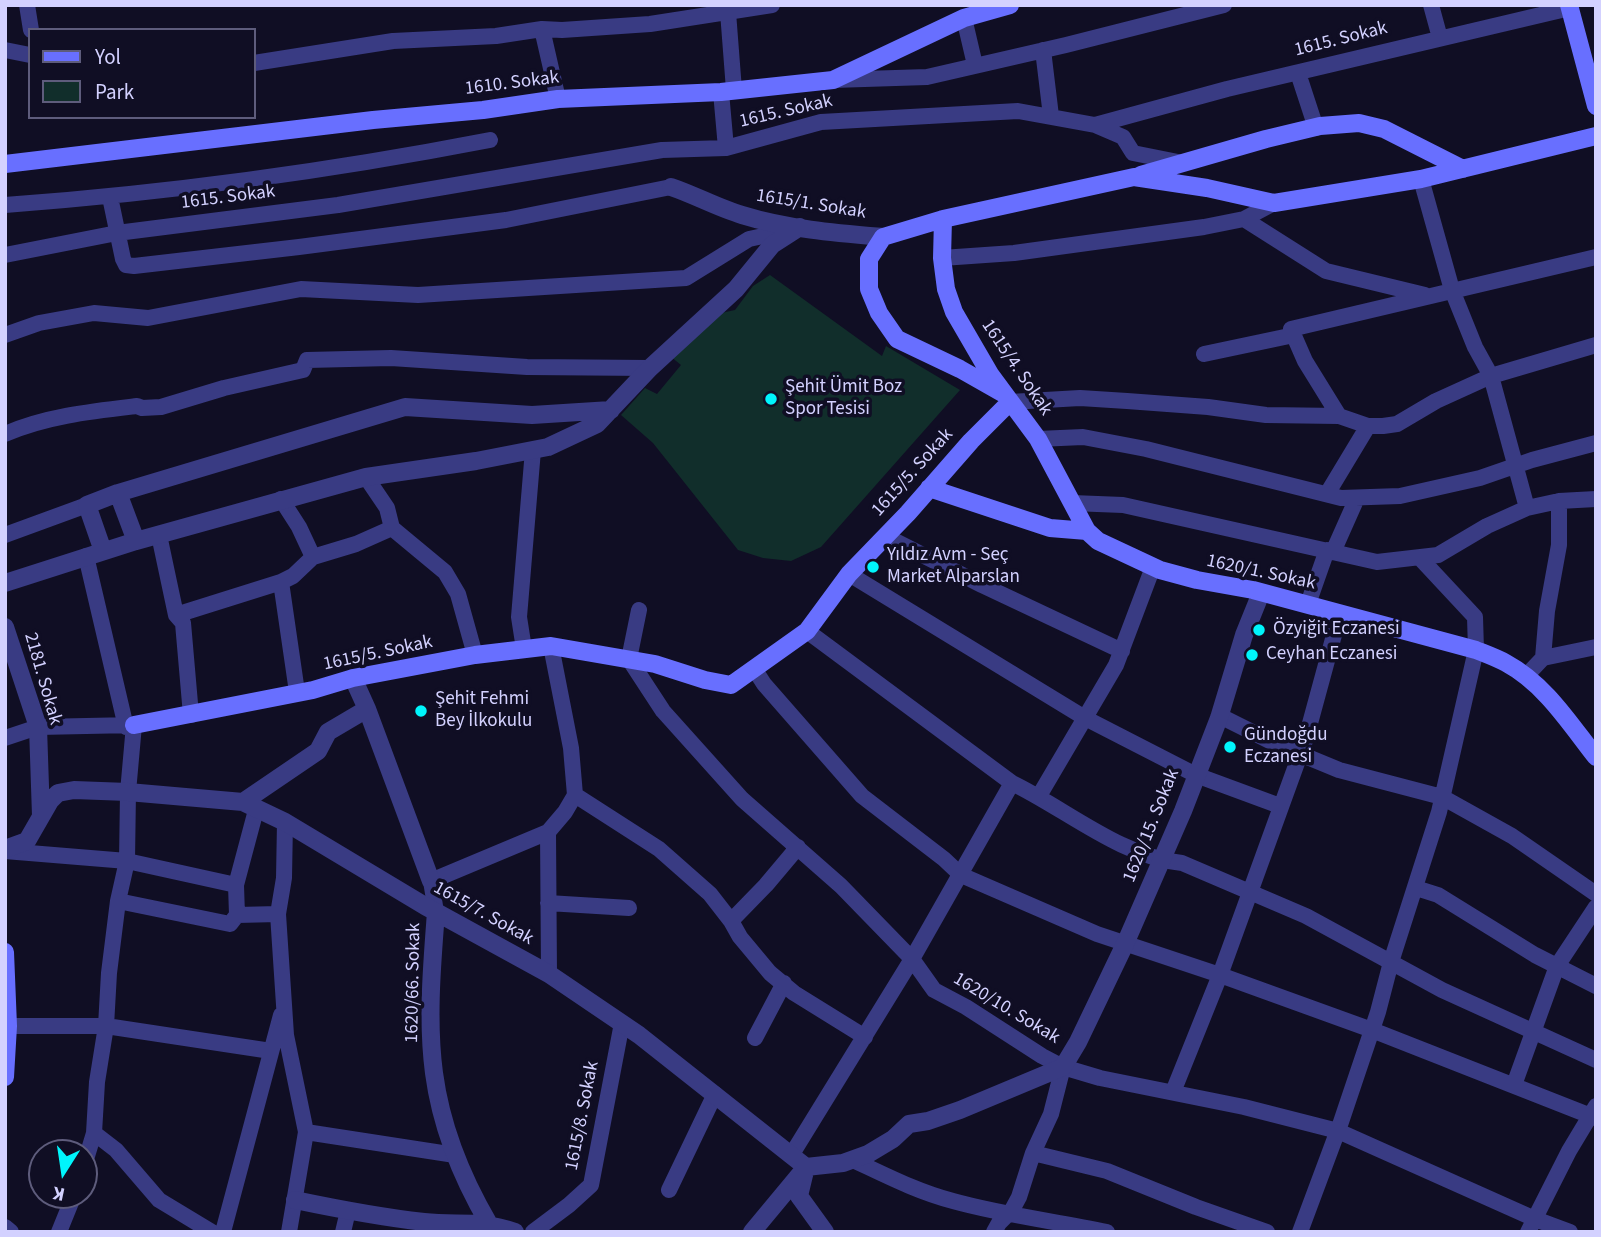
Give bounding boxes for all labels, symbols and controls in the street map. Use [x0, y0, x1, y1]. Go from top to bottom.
street label: 1615. Sokak [1292, 17, 1390, 63]
legend [28, 28, 256, 119]
text: Yol [95, 42, 121, 72]
street label: 1610. Sokak [463, 67, 561, 101]
text: Park [95, 77, 134, 107]
street label: 1615. Sokak [737, 90, 835, 134]
street label: 1615. Sokak [179, 181, 277, 215]
street label: 1615/1. Sokak [754, 185, 868, 225]
street label: 1615/4. Sokak [976, 316, 1056, 420]
place label: Şehit Ümit Boz Spor Tesisi [785, 377, 902, 421]
marker: Şehit Ümit Boz Spor Tesisi [763, 391, 779, 407]
street label: 1615/5. Sokak [867, 424, 959, 522]
place label: Yıldız Avm - Seç Market Alparslan [887, 545, 1020, 589]
street label: 1620/1. Sokak [1204, 550, 1318, 596]
marker: Yıldız Avm - Seç Market Alparslan [865, 559, 881, 575]
place label: Özyiğit Eczanesi [1273, 619, 1400, 641]
marker: Özyiğit Eczanesi [1251, 622, 1267, 638]
street label: 2181. Sokak [18, 630, 66, 728]
street label: 1615/5. Sokak [321, 631, 435, 677]
place label: Ceyhan Eczanesi [1266, 644, 1398, 666]
marker: Ceyhan Eczanesi [1244, 647, 1260, 663]
place label: Şehit Fehmi Bey İlkokulu [435, 689, 532, 733]
marker: Şehit Fehmi Bey İlkokulu [413, 703, 429, 719]
place label: Gündoğdu Eczanesi [1244, 725, 1327, 769]
marker: Gündoğdu Eczanesi [1222, 739, 1238, 755]
street label: 1620/15. Sokak [1119, 766, 1185, 886]
street label: 1615/7. Sokak [429, 877, 537, 951]
street label: 1620/66. Sokak [402, 923, 426, 1043]
street label: 1620/10. Sokak [948, 968, 1064, 1050]
street label: 1615/8. Sokak [561, 1059, 605, 1173]
north arrow [28, 1139, 98, 1209]
text: K [50, 1179, 67, 1207]

